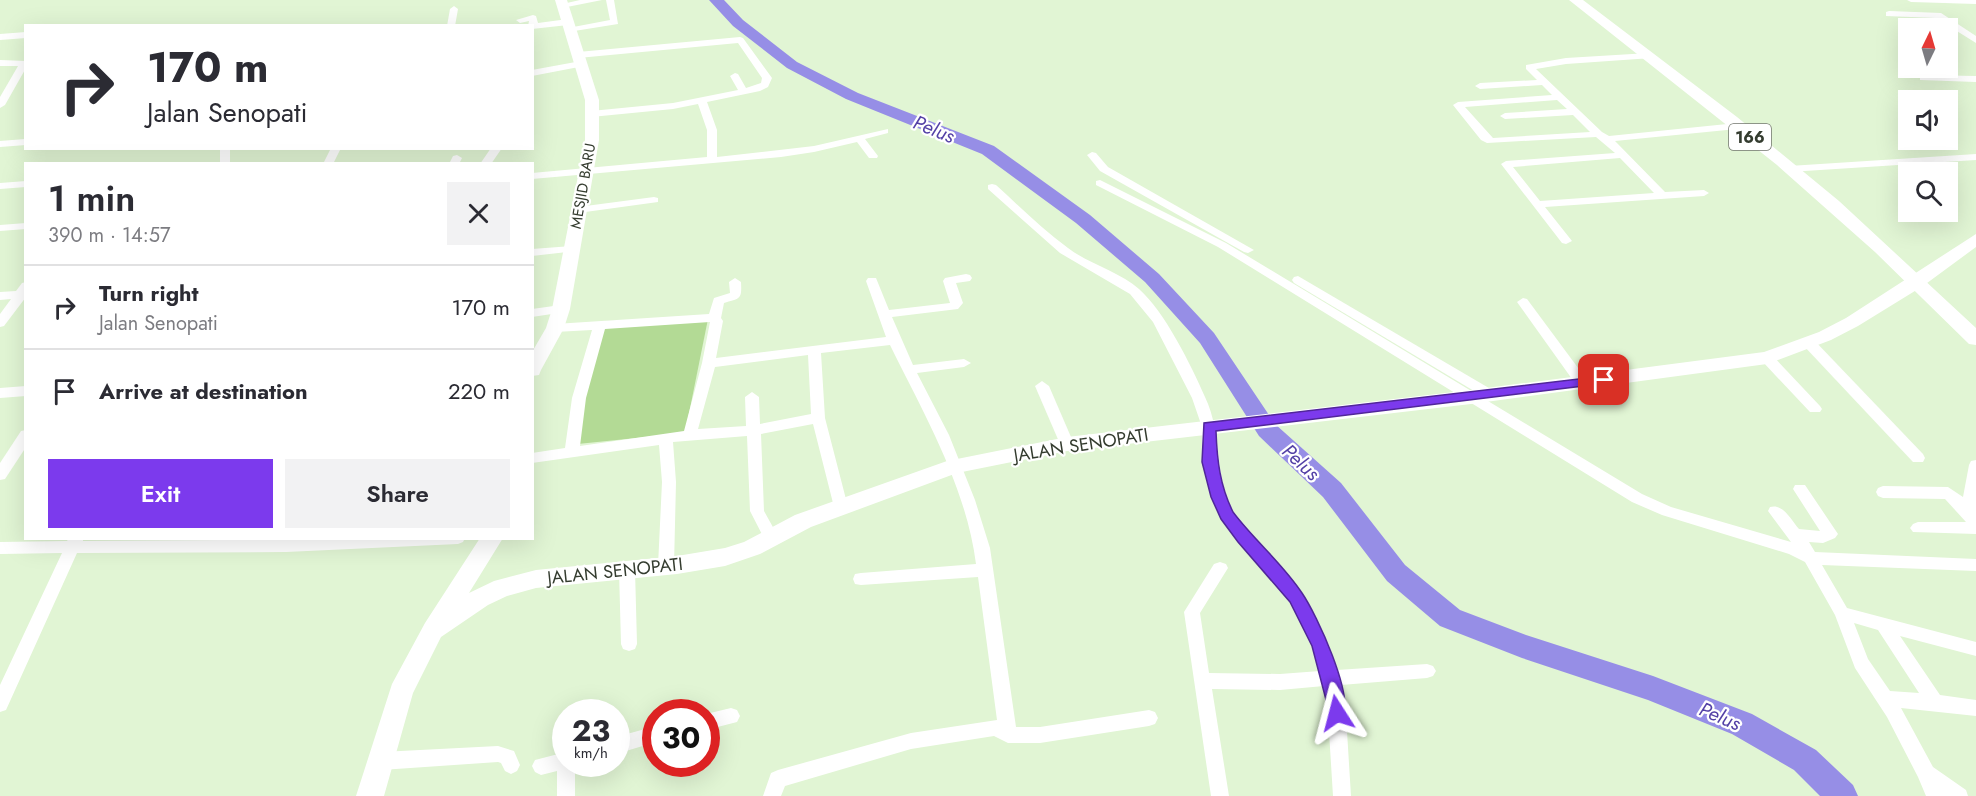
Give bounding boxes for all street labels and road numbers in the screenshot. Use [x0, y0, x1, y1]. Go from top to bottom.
road number: 166 [1729, 124, 1771, 150]
street label: MESJID BARU [565, 142, 601, 230]
street label: JALAN SENOPATI [1010, 422, 1150, 469]
street label: JALAN SENOPATI [544, 551, 684, 591]

